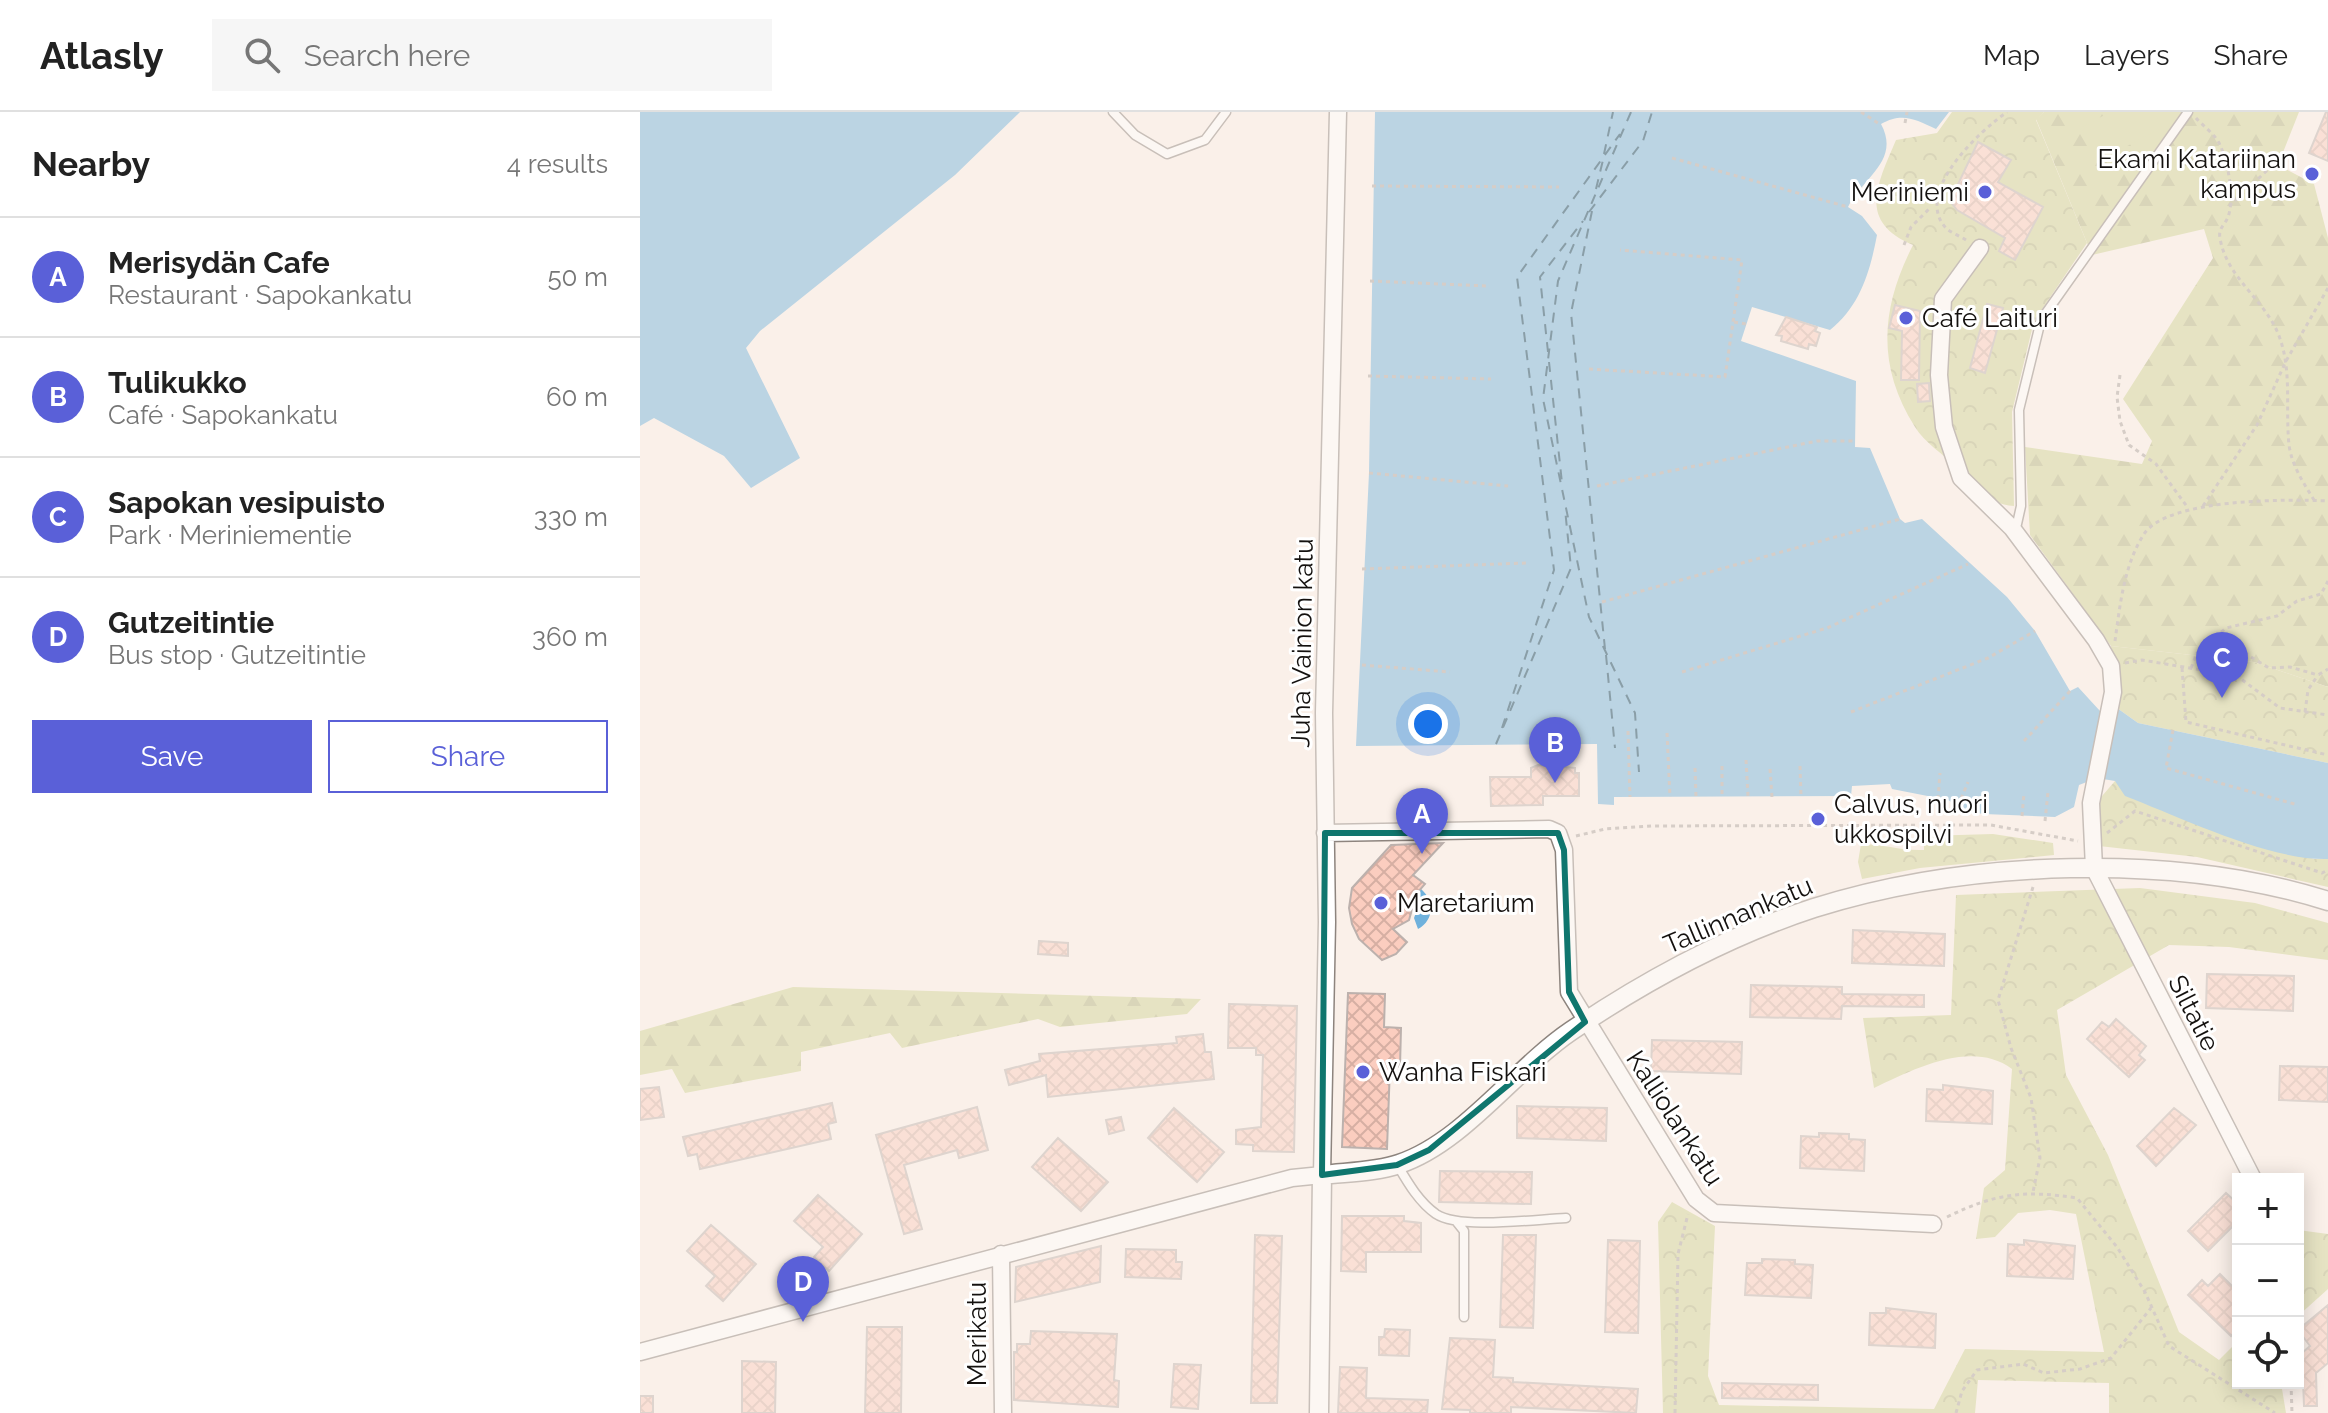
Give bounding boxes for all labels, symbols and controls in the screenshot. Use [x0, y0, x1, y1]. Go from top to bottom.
search box [212, 19, 772, 91]
text: Atlasly [40, 33, 164, 78]
icon: search [240, 33, 284, 77]
text: Search here [304, 38, 470, 73]
text: Map [1983, 39, 2040, 72]
text: Layers [2084, 39, 2170, 72]
text: Share [2214, 39, 2288, 72]
text: Nearby [32, 144, 150, 184]
place label: Ekami Katariinan kampus [2097, 144, 2296, 204]
text: 4 results [507, 149, 608, 179]
marker: Ekami Katariinan kampus [2303, 165, 2321, 183]
place label: Meriniemi [1851, 177, 1969, 207]
marker: Meriniemi [1976, 183, 1994, 201]
text: Merisydän Cafe [108, 245, 330, 280]
text: A [49, 262, 67, 292]
text: 50 m [547, 262, 608, 292]
text: Restaurant · Sapokankatu [108, 280, 412, 310]
place label: Café Laituri [1922, 303, 2058, 333]
marker: Café Laituri [1897, 309, 1915, 327]
text: Tulikukko [108, 365, 247, 400]
text: B [49, 382, 67, 412]
text: 60 m [546, 382, 608, 412]
text: Café · Sapokankatu [108, 400, 338, 430]
text: Sapokan vesipuisto [108, 485, 385, 520]
text: C [49, 502, 67, 532]
text: 330 m [534, 502, 608, 532]
text: Park · Meriniementie [108, 520, 352, 550]
street label: Juha Vainion katu [1285, 538, 1319, 748]
text: Gutzeitintie [108, 605, 274, 640]
text: D [49, 622, 67, 652]
text: 360 m [532, 622, 608, 652]
pin: C [2196, 632, 2248, 698]
text: Bus stop · Gutzeitintie [108, 640, 366, 670]
your location [1408, 704, 1448, 744]
pin: B [1529, 717, 1581, 783]
button: Save [32, 720, 312, 793]
button: Share [328, 720, 608, 793]
pin: A [1396, 788, 1448, 854]
place label: Calvus, nuori ukkospilvi [1834, 789, 1988, 849]
marker: Calvus, nuori ukkospilvi [1809, 810, 1827, 828]
street label: Tallinnankatu [1659, 870, 1817, 960]
place label: Maretarium [1397, 888, 1535, 918]
marker: Maretarium [1372, 894, 1390, 912]
street label: Siltatie [2162, 970, 2226, 1056]
street label: Kalliolankatu [1620, 1045, 1730, 1191]
place label: Wanha Fiskari [1379, 1057, 1546, 1087]
marker: Wanha Fiskari [1354, 1063, 1372, 1081]
map controls [2232, 1173, 2304, 1389]
button: + [2232, 1173, 2304, 1245]
button: − [2232, 1245, 2304, 1317]
pin: D [777, 1256, 829, 1322]
street label: Merikatu [962, 1282, 992, 1386]
button: locate [2232, 1317, 2304, 1389]

